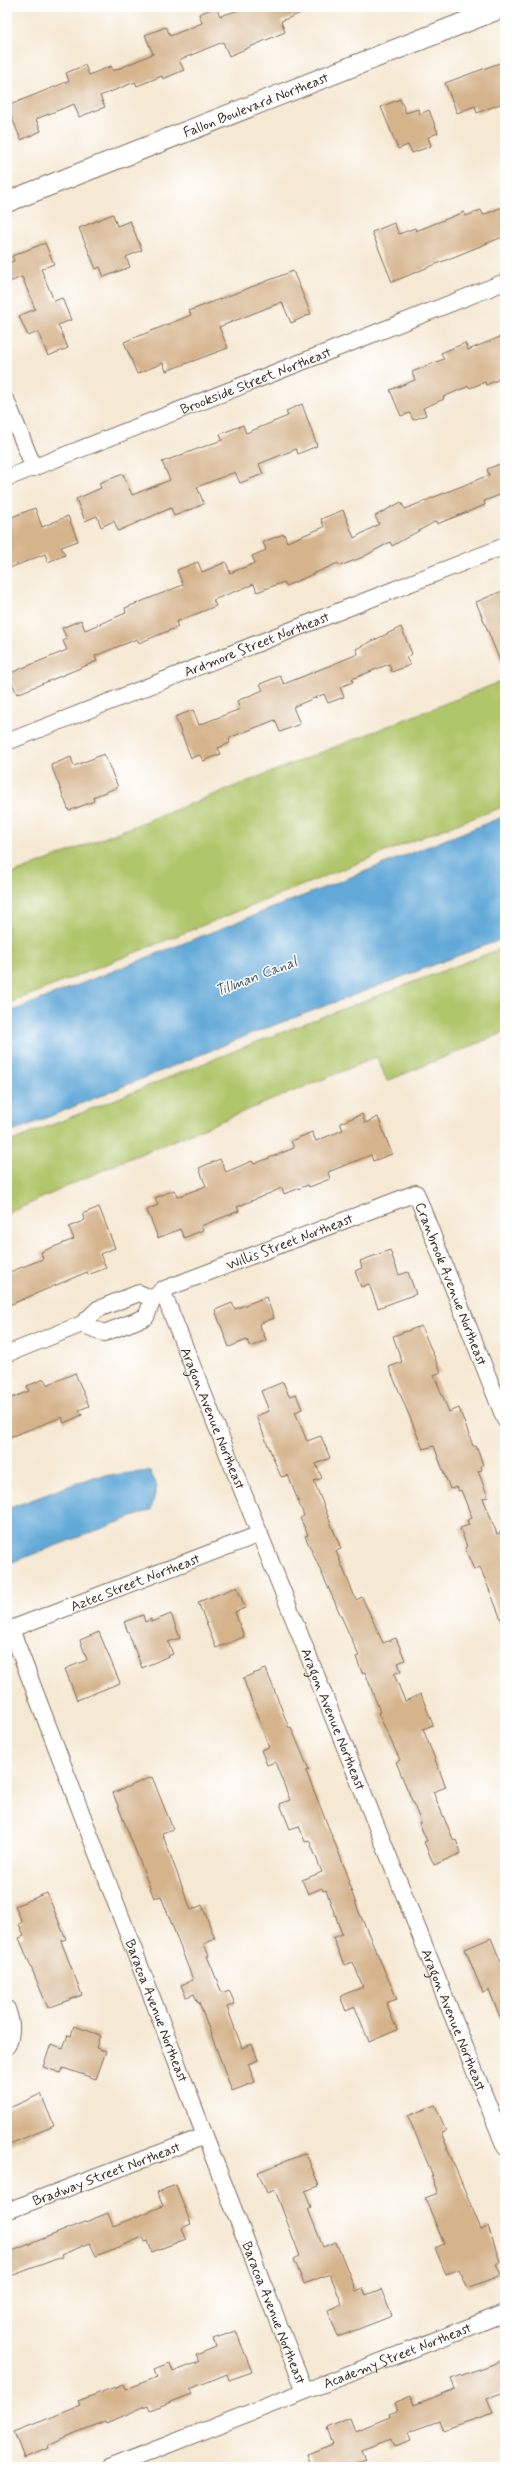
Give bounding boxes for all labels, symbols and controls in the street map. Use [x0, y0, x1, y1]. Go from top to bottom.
street label: Fallon Boulevard Northeast [181, 69, 331, 142]
street label: Brookside Street Northeast [178, 343, 334, 419]
street label: Ardmore Street Northeast [181, 608, 332, 682]
water label: Tillman Canal [213, 952, 301, 1002]
street label: Cranbrook Avenue Northeast [410, 1200, 491, 1369]
street label: Willis Street Northeast [224, 1210, 356, 1275]
street label: Aragon Avenue Northeast [176, 1345, 249, 1492]
street label: Aztec Street Northeast [68, 1550, 203, 1616]
street label: Aragon Avenue Northeast [296, 1646, 369, 1793]
street label: Baracoa Avenue Northeast [121, 1937, 192, 2085]
street label: Aragon Avenue Northeast [417, 1946, 490, 2094]
street label: Bradway Street Northeast [30, 2138, 183, 2211]
street label: Baracoa Avenue Northeast [237, 2239, 309, 2387]
street label: Academy Street Northeast [321, 2319, 474, 2393]

